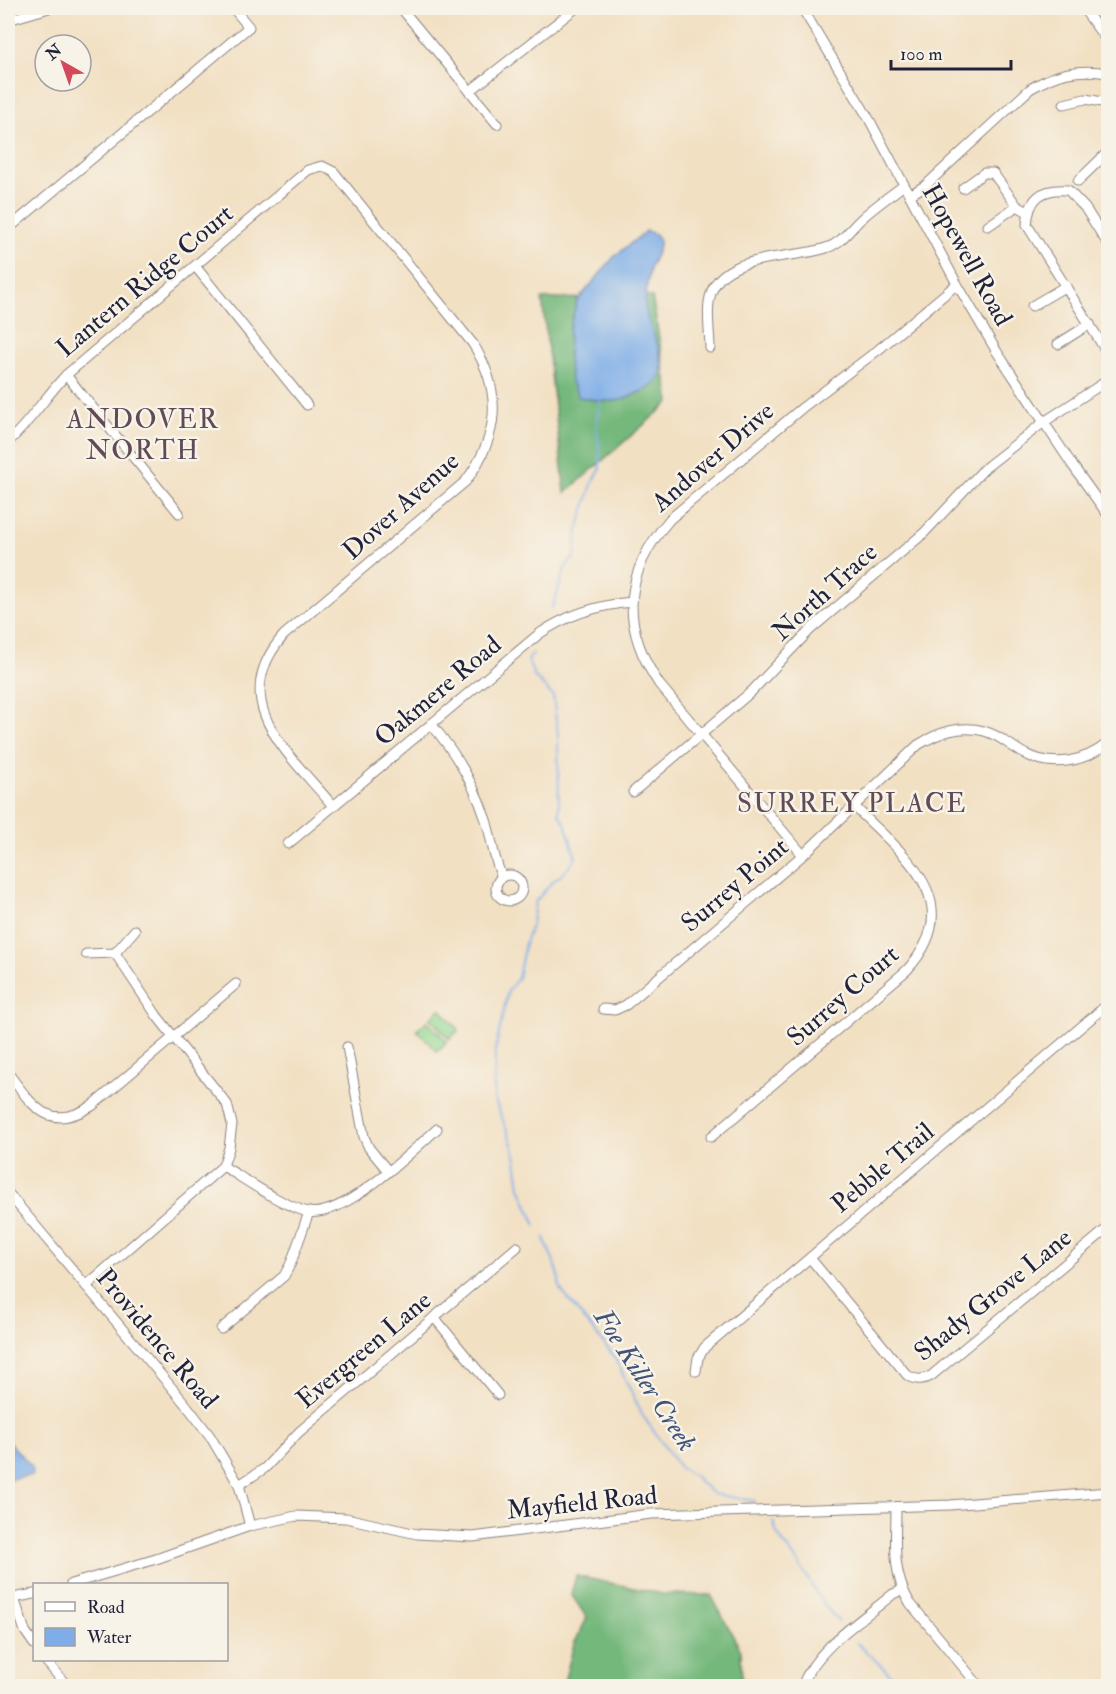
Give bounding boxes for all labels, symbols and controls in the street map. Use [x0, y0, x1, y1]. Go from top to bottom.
north arrow [33, 33, 93, 93]
scale bar [891, 33, 1011, 71]
text: N [41, 40, 66, 65]
text: 100 m [900, 43, 943, 66]
street label: Hopewell Road [914, 178, 1019, 332]
street label: Lantern Ridge Court [50, 198, 240, 364]
street label: Andover Drive [645, 395, 781, 519]
district label: ANDOVER NORTH [66, 403, 219, 467]
street label: Dover Avenue [336, 445, 466, 567]
street label: North Trace [766, 536, 884, 648]
street label: Oakmere Road [368, 629, 508, 753]
district label: SURREY PLACE [737, 787, 967, 820]
street label: Surrey Point [675, 831, 795, 939]
street label: Surrey Court [780, 939, 906, 1053]
street label: Pebble Trail [825, 1116, 941, 1220]
street label: Shady Grove Lane [908, 1222, 1078, 1368]
street label: Providence Road [89, 1262, 225, 1416]
street label: Evergreen Lane [290, 1284, 438, 1416]
water label: Foe Killer Creek [586, 1301, 703, 1457]
street label: Mayfield Road [505, 1479, 659, 1527]
legend [33, 1583, 228, 1661]
text: Road [87, 1596, 125, 1619]
text: Water [86, 1626, 131, 1649]

